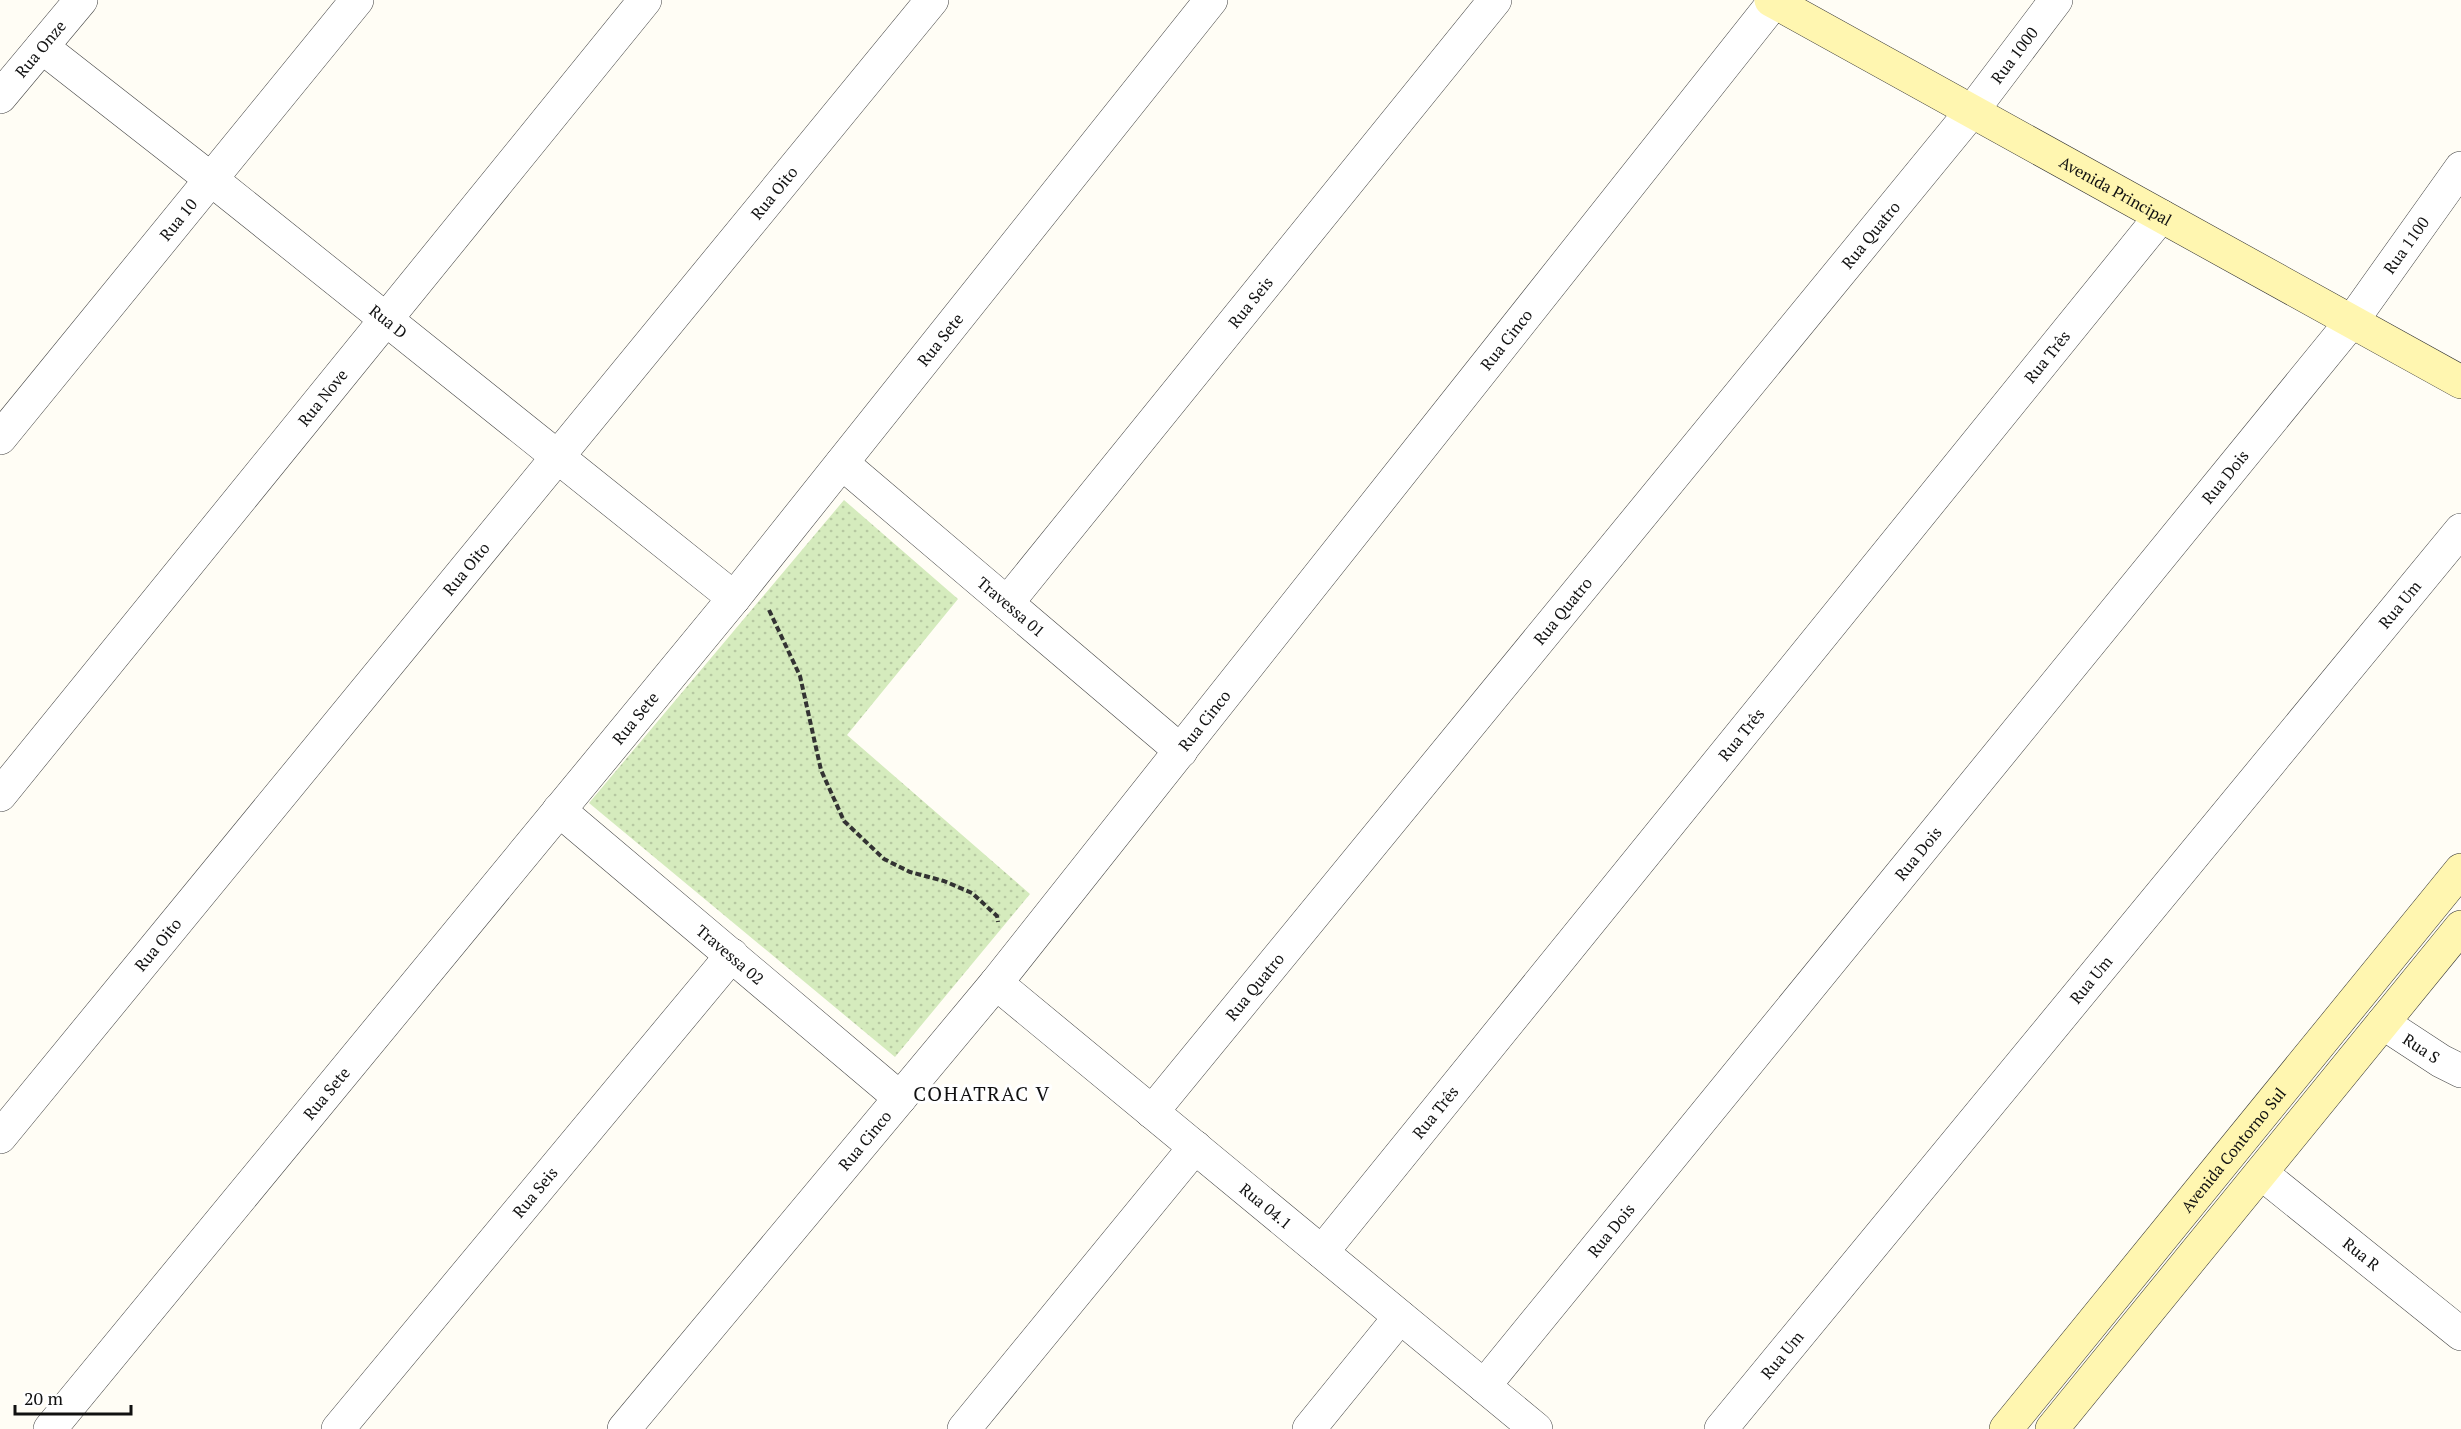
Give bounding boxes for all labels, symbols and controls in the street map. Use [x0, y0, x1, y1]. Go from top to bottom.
street label: Rua Onze [10, 15, 71, 82]
street label: Rua 1000 [1986, 22, 2043, 88]
street label: Avenida Principal [2056, 151, 2176, 231]
street label: Rua Oito [746, 161, 803, 224]
street label: Rua 10 [154, 194, 202, 245]
street label: Rua Quatro [1836, 196, 1905, 273]
street label: Rua 1100 [2378, 212, 2434, 278]
street label: Rua Seis [1223, 272, 1278, 332]
street label: Rua D [365, 299, 412, 343]
street label: Rua Cinco [1475, 304, 1537, 375]
street label: Rua Sete [912, 308, 968, 371]
street label: Rua Três [2019, 326, 2075, 388]
street label: Rua Nove [293, 364, 352, 431]
street label: Rua Dois [2197, 445, 2254, 508]
street label: Rua Oito [438, 537, 494, 600]
street label: Travessa 01 [973, 572, 1050, 642]
street label: Rua Quatro [1528, 572, 1597, 649]
street label: Rua Um [2373, 576, 2426, 633]
street label: Rua Cinco [1173, 685, 1235, 755]
street label: Rua Sete [607, 687, 664, 749]
street label: Rua Três [1713, 703, 1769, 765]
street label: Rua Dois [1889, 822, 1947, 885]
street label: Rua Oito [129, 913, 186, 976]
street label: Travessa 02 [692, 920, 769, 990]
street label: Rua Quatro [1220, 948, 1289, 1025]
street label: Rua Um [2065, 951, 2117, 1008]
street label: Rua S [2399, 1028, 2444, 1068]
street label: Rua Sete [298, 1062, 355, 1124]
district label: COHATRAC V [913, 1080, 1051, 1107]
street label: Rua Três [1407, 1081, 1463, 1143]
street label: Avenida Contorno Sul [2176, 1083, 2291, 1217]
street label: Rua Cinco [833, 1105, 896, 1175]
street label: Rua Seis [507, 1162, 562, 1222]
street label: Rua 04.1 [1235, 1178, 1297, 1234]
street label: Rua Dois [1582, 1199, 1640, 1262]
street label: Rua R [2338, 1232, 2385, 1276]
street label: Rua Um [1756, 1326, 1808, 1383]
scale bar [15, 1378, 130, 1416]
text: 20 m [24, 1386, 64, 1410]

